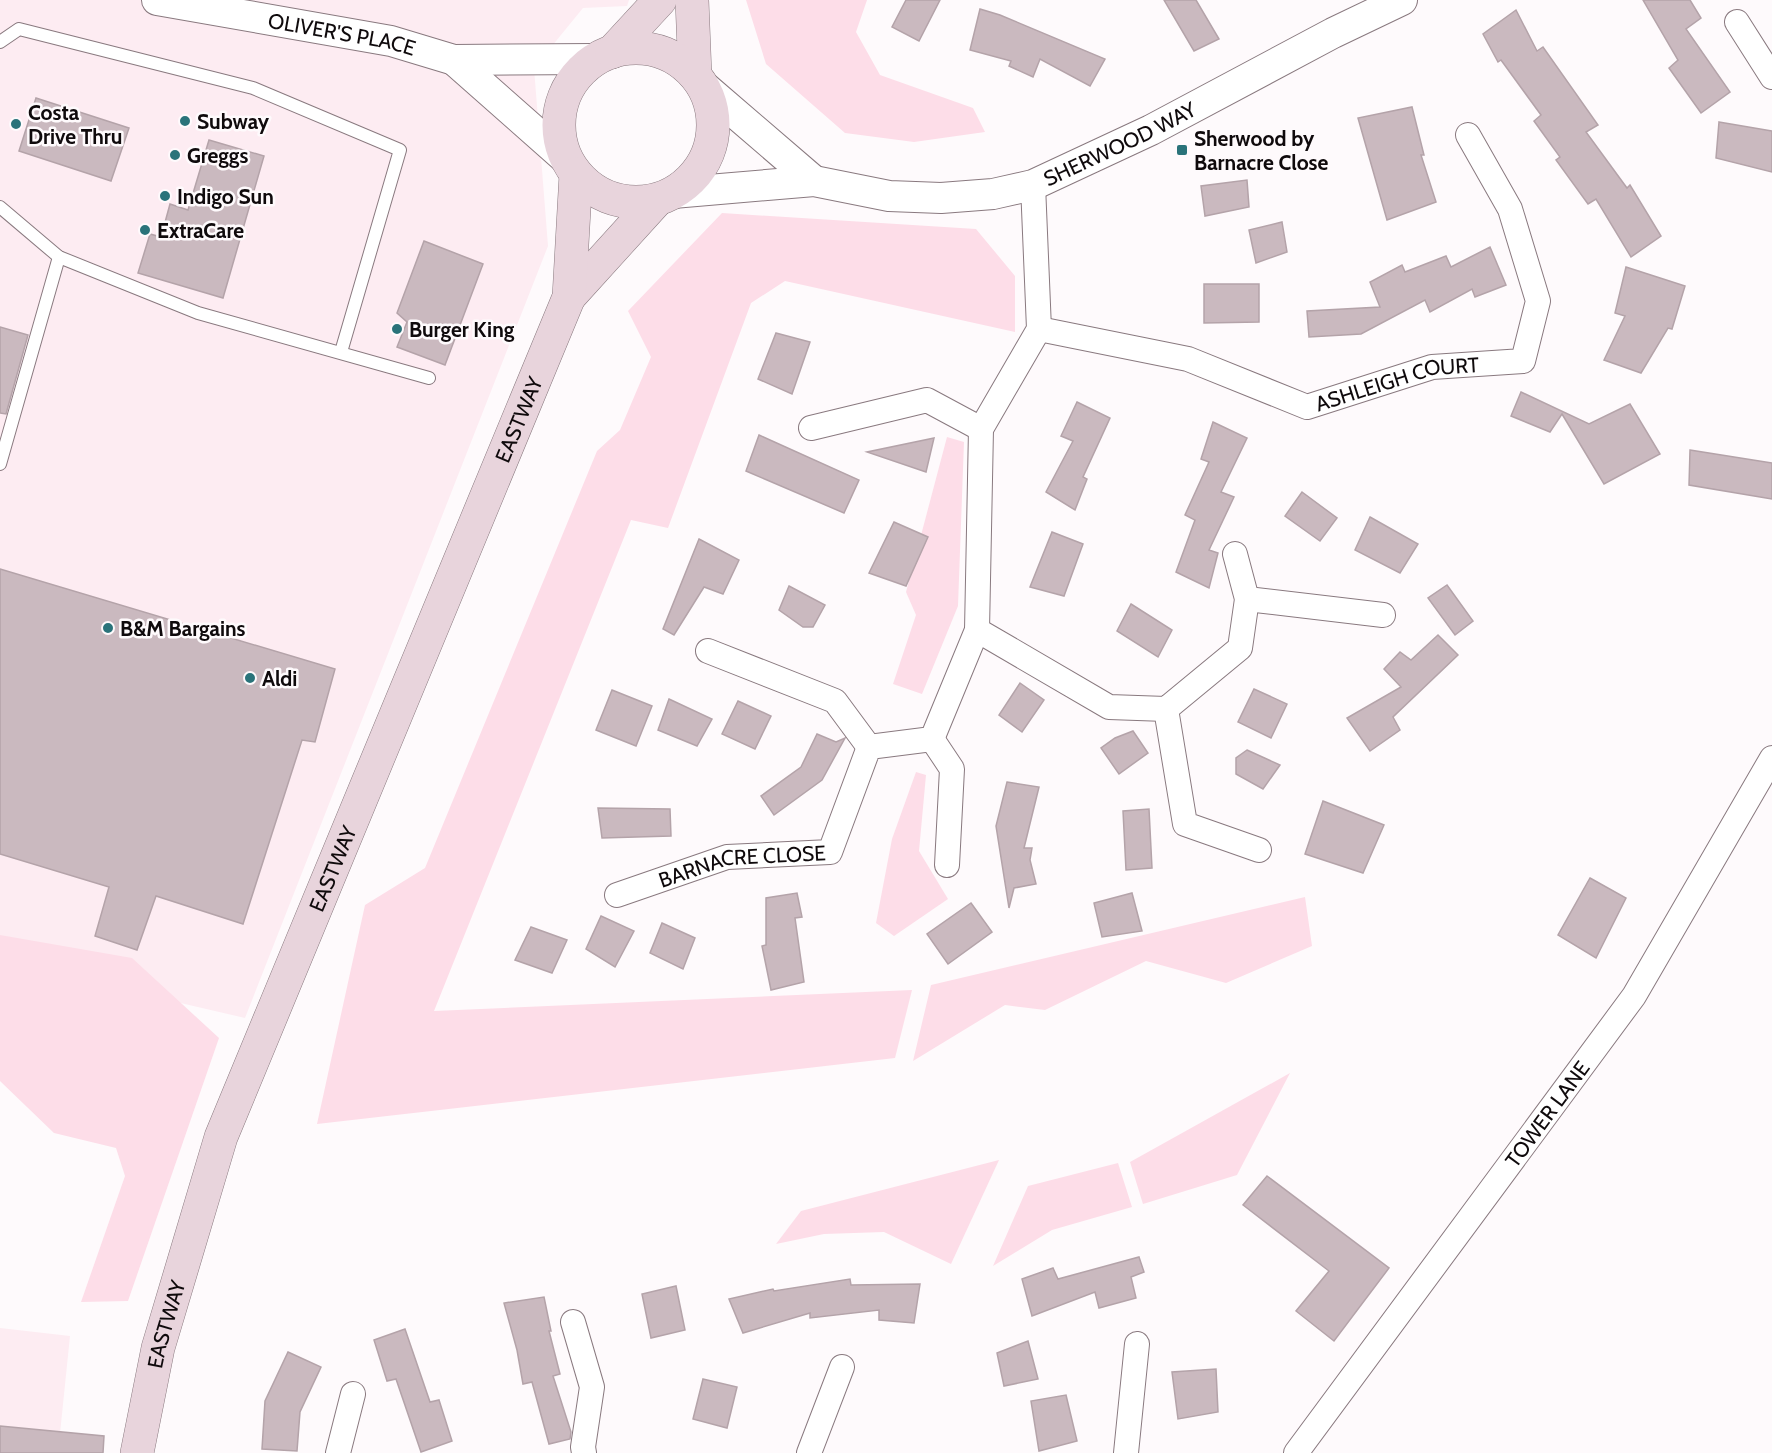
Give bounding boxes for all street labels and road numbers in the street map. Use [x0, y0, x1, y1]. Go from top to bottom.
street label: OLIVER'S PLACE [266, 7, 419, 60]
street label: SHERWOOD WAY [1039, 96, 1201, 191]
street label: ASHLEIGH COURT [1312, 351, 1480, 416]
street label: EASTWAY [489, 372, 548, 466]
street label: EASTWAY [303, 821, 362, 915]
street label: BARNACRE CLOSE [655, 840, 826, 892]
street label: TOWER LANE [1500, 1056, 1594, 1172]
street label: EASTWAY [142, 1276, 190, 1370]

